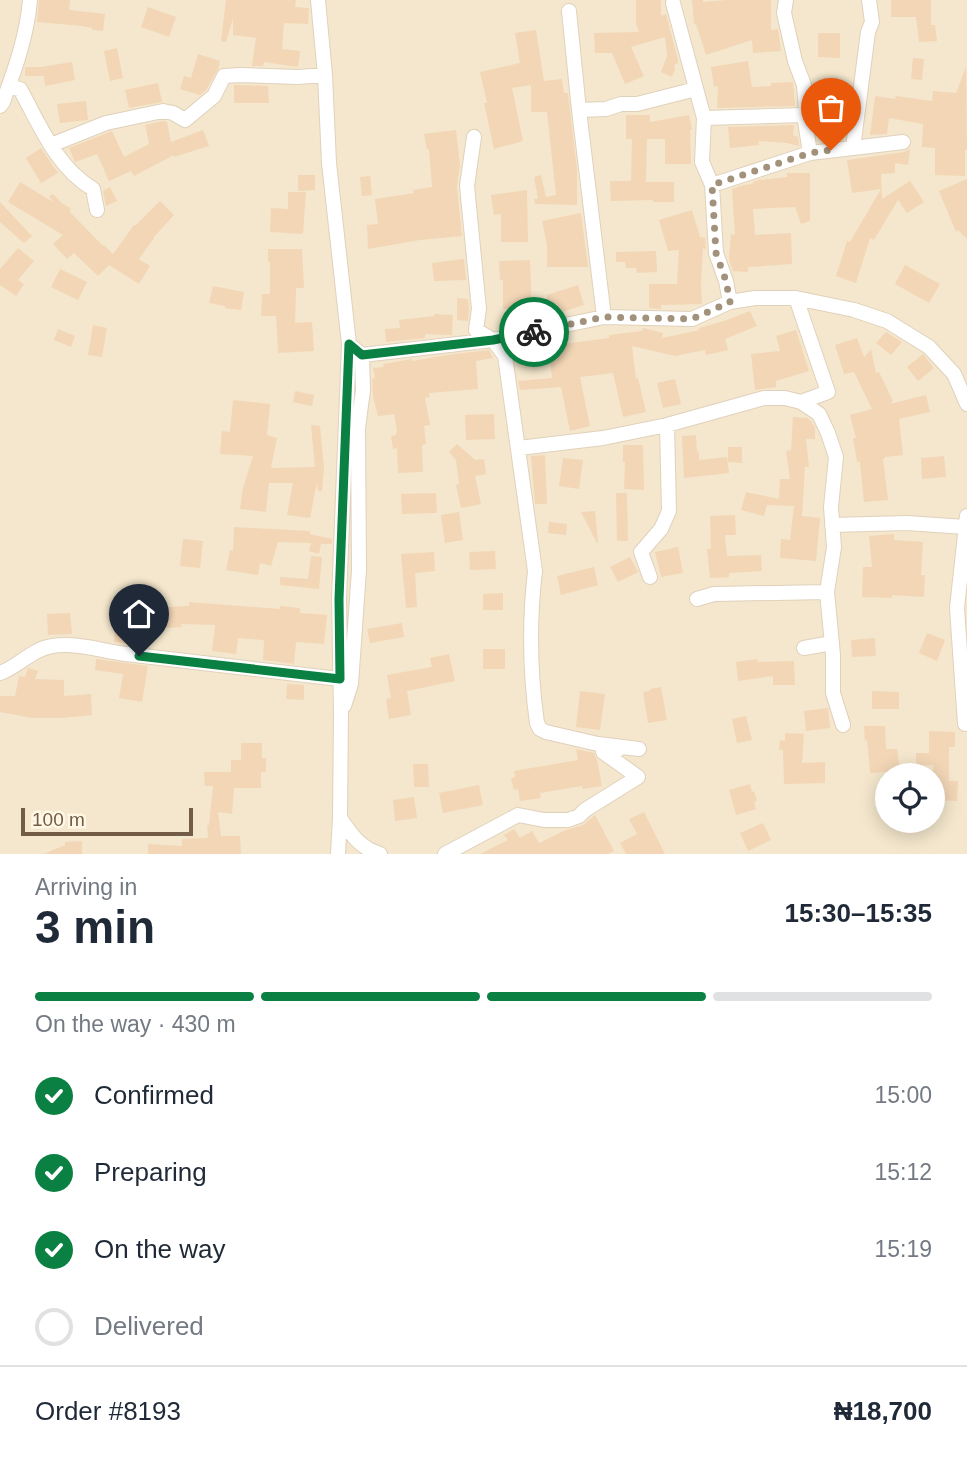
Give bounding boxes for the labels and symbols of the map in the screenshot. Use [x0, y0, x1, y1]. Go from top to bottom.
pin [801, 78, 861, 150]
courier [499, 297, 569, 367]
pin [109, 584, 169, 656]
scale bar [21, 805, 192, 837]

